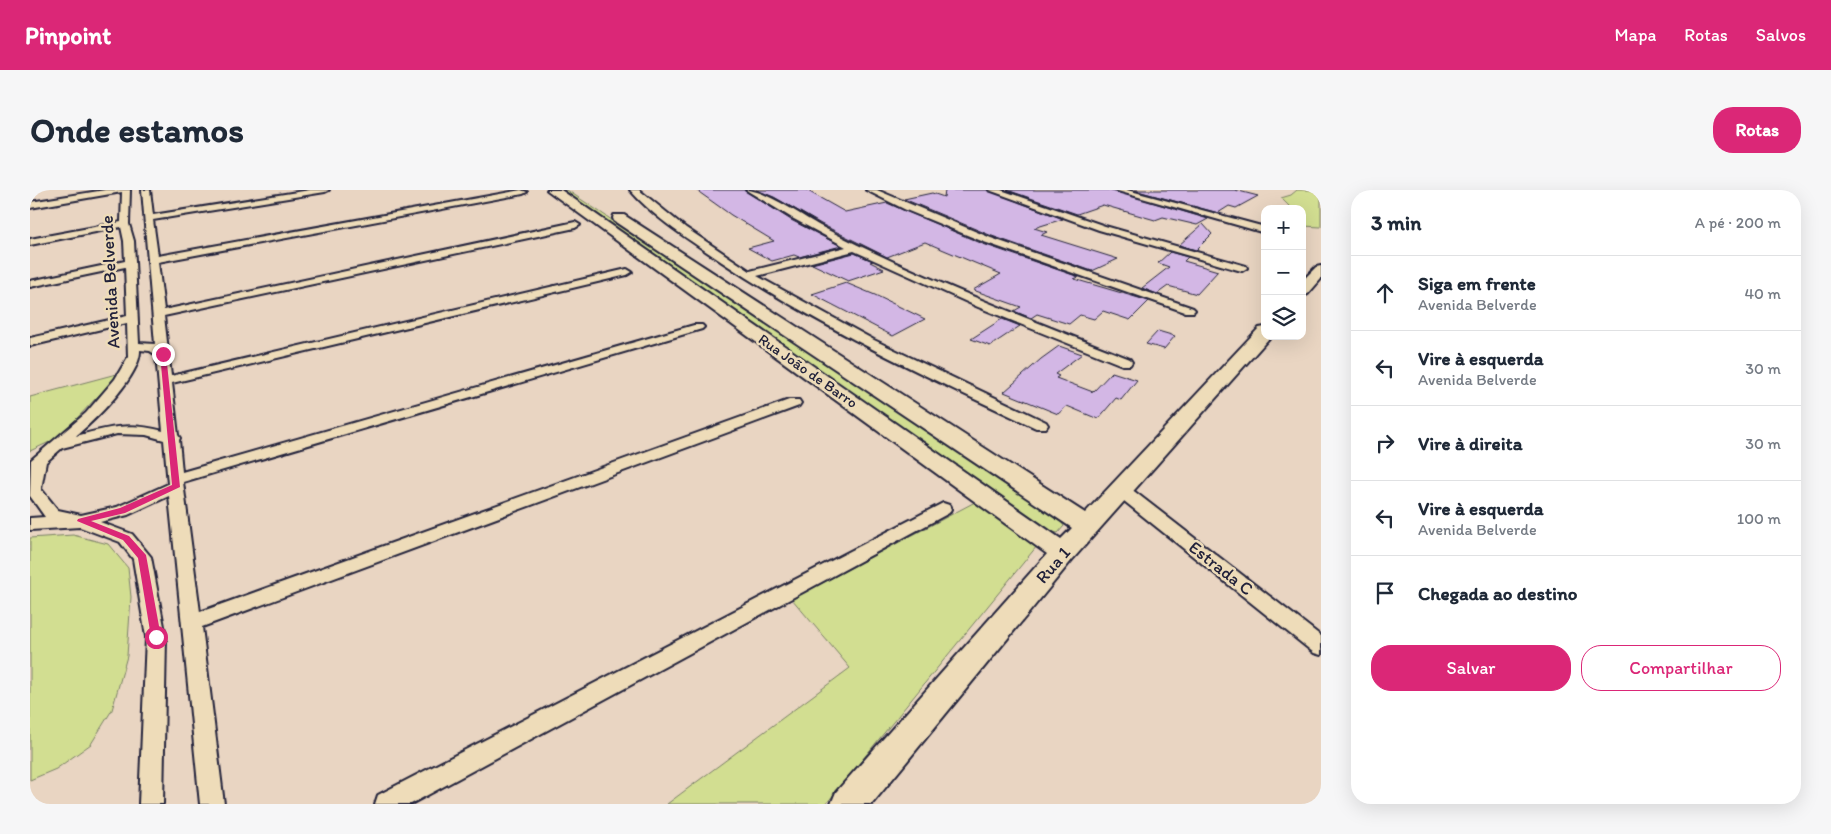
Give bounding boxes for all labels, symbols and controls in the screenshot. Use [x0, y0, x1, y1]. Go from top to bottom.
text: Pinpoint [25, 21, 111, 50]
text: Mapa [1614, 24, 1656, 46]
text: Rotas [1684, 24, 1728, 46]
text: Salvos [1756, 24, 1806, 46]
button: Rotas [1713, 107, 1801, 153]
text: Onde estamos [30, 109, 244, 151]
map controls [1261, 205, 1306, 340]
button: + [1261, 205, 1306, 250]
text: 3 min [1371, 210, 1421, 235]
text: A pé · 200 m [1695, 213, 1781, 232]
street label: Avenida Belverde [96, 215, 124, 349]
button: − [1261, 250, 1306, 295]
text: Siga em frente [1418, 272, 1536, 295]
icon: ahead [1371, 279, 1399, 307]
text: 40 m [1744, 284, 1781, 303]
button: layers [1261, 295, 1306, 340]
text: Avenida Belverde [1418, 295, 1537, 314]
street label: Rua João de Barro [755, 330, 861, 412]
route end [152, 343, 175, 366]
text: Vire à esquerda [1418, 347, 1544, 370]
icon: left [1371, 354, 1399, 382]
text: 30 m [1745, 359, 1781, 378]
text: Avenida Belverde [1418, 370, 1537, 389]
icon: right [1371, 429, 1399, 457]
text: Vire à direita [1418, 432, 1523, 455]
text: 30 m [1745, 434, 1781, 453]
text: Vire à esquerda [1418, 497, 1544, 520]
icon: left [1371, 504, 1399, 532]
text: 100 m [1737, 509, 1781, 528]
text: Avenida Belverde [1418, 520, 1537, 539]
street label: Estrada C [1184, 536, 1258, 600]
street label: Rua 1 [1031, 542, 1075, 588]
icon: arrive [1371, 579, 1399, 607]
text: Chegada ao destino [1418, 582, 1577, 605]
route start [145, 626, 168, 649]
button: Salvar [1371, 645, 1571, 691]
button: Compartilhar [1581, 645, 1781, 691]

